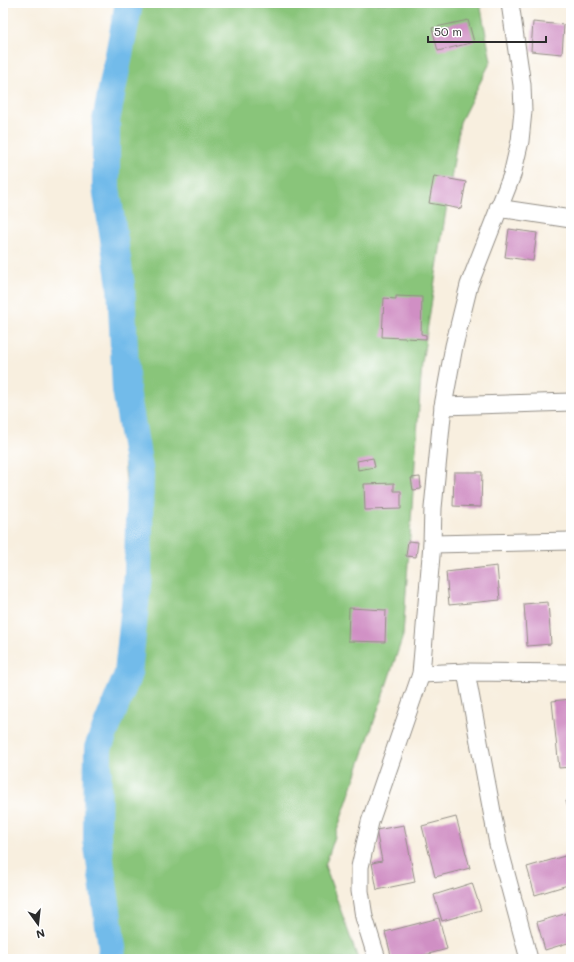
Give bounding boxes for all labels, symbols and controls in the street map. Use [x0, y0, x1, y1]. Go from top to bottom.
scale bar [428, 18, 546, 44]
text: 50 m [434, 23, 462, 39]
north arrow [18, 904, 58, 944]
text: N [35, 926, 47, 942]

